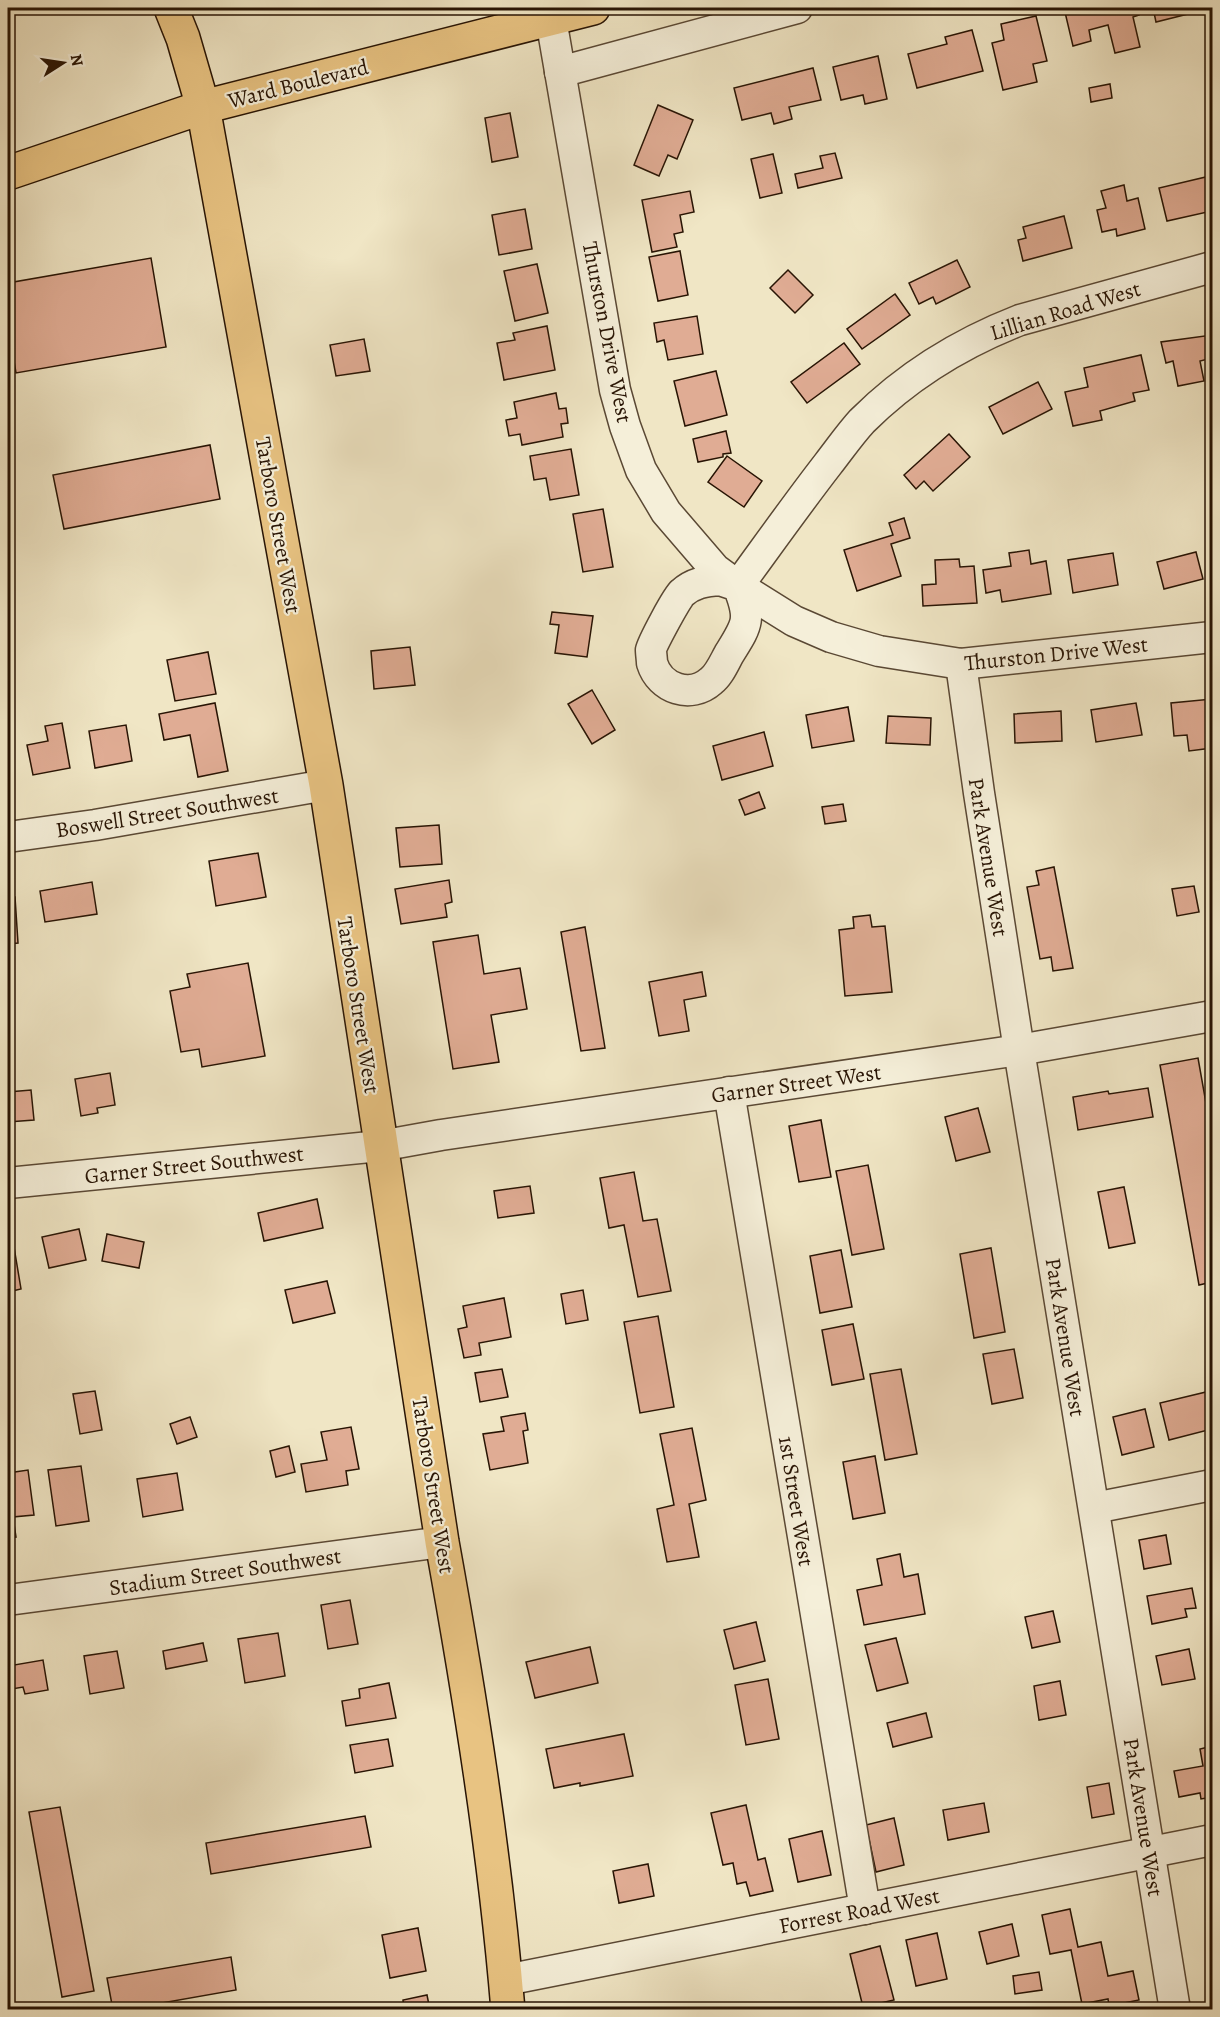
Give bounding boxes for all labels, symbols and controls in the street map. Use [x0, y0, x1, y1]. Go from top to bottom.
north arrow [33, 33, 93, 93]
text: N [65, 52, 89, 68]
street label: Ward Boulevard [224, 52, 372, 116]
street label: Thurston Drive West [575, 239, 639, 425]
street label: Lillian Road West [986, 274, 1144, 348]
street label: Tarboro Street West [248, 435, 308, 616]
street label: Thurston Drive West [963, 629, 1149, 679]
street label: Park Avenue West [961, 776, 1015, 939]
street label: Boswell Street Southwest [54, 781, 281, 845]
street label: Tarboro Street West [329, 915, 387, 1096]
street label: Garner Street West [709, 1057, 883, 1111]
street label: Garner Street Southwest [83, 1139, 305, 1191]
street label: Park Avenue West [1038, 1256, 1092, 1419]
street label: Tarboro Street West [404, 1395, 462, 1576]
street label: 1st Street West [771, 1434, 821, 1568]
street label: Stadium Street Southwest [107, 1541, 343, 1603]
street label: Park Avenue West [1116, 1736, 1170, 1899]
street label: Forrest Road West [776, 1881, 942, 1941]

